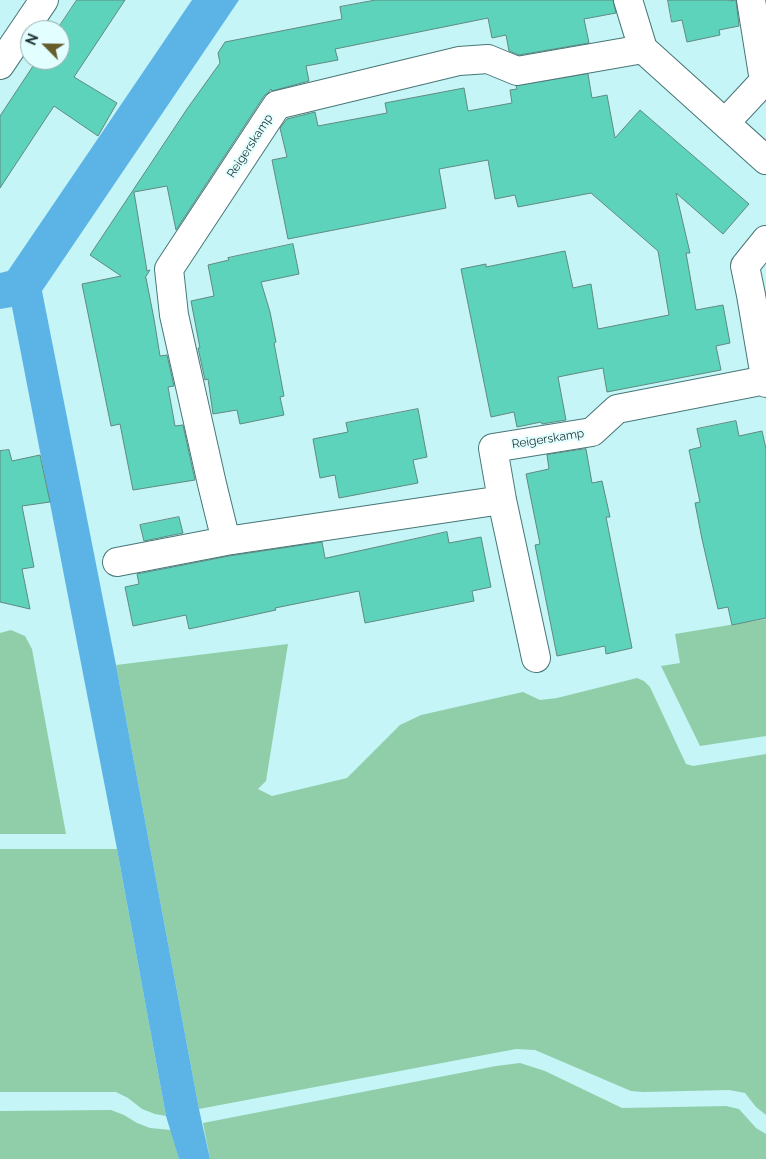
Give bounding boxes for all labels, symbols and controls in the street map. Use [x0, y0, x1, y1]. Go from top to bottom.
north arrow [20, 20, 70, 70]
text: N [23, 31, 42, 48]
street label: Reigerskamp [224, 111, 276, 181]
street label: Reigerskamp [511, 426, 585, 452]

